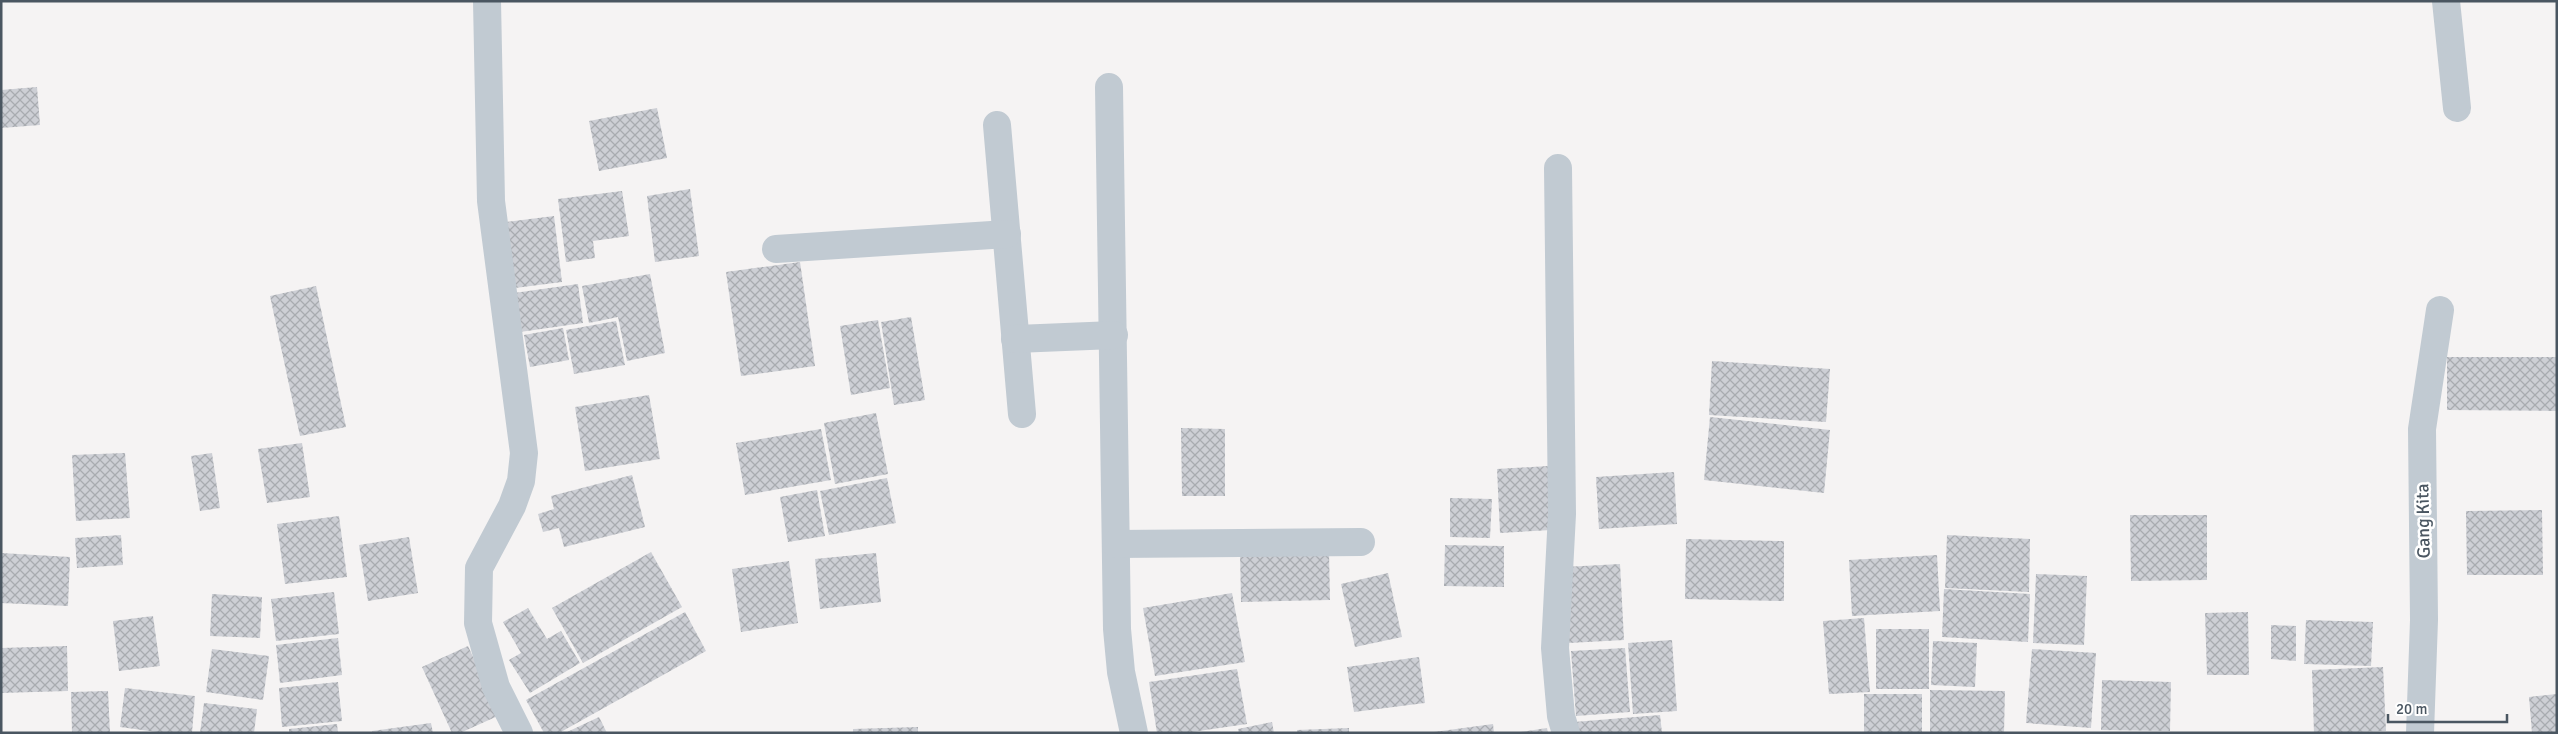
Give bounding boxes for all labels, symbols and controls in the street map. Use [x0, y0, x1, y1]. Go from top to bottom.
street label: Gang Kita [2411, 483, 2435, 559]
scale bar [2388, 692, 2507, 724]
text: 20 m [2396, 700, 2427, 718]

